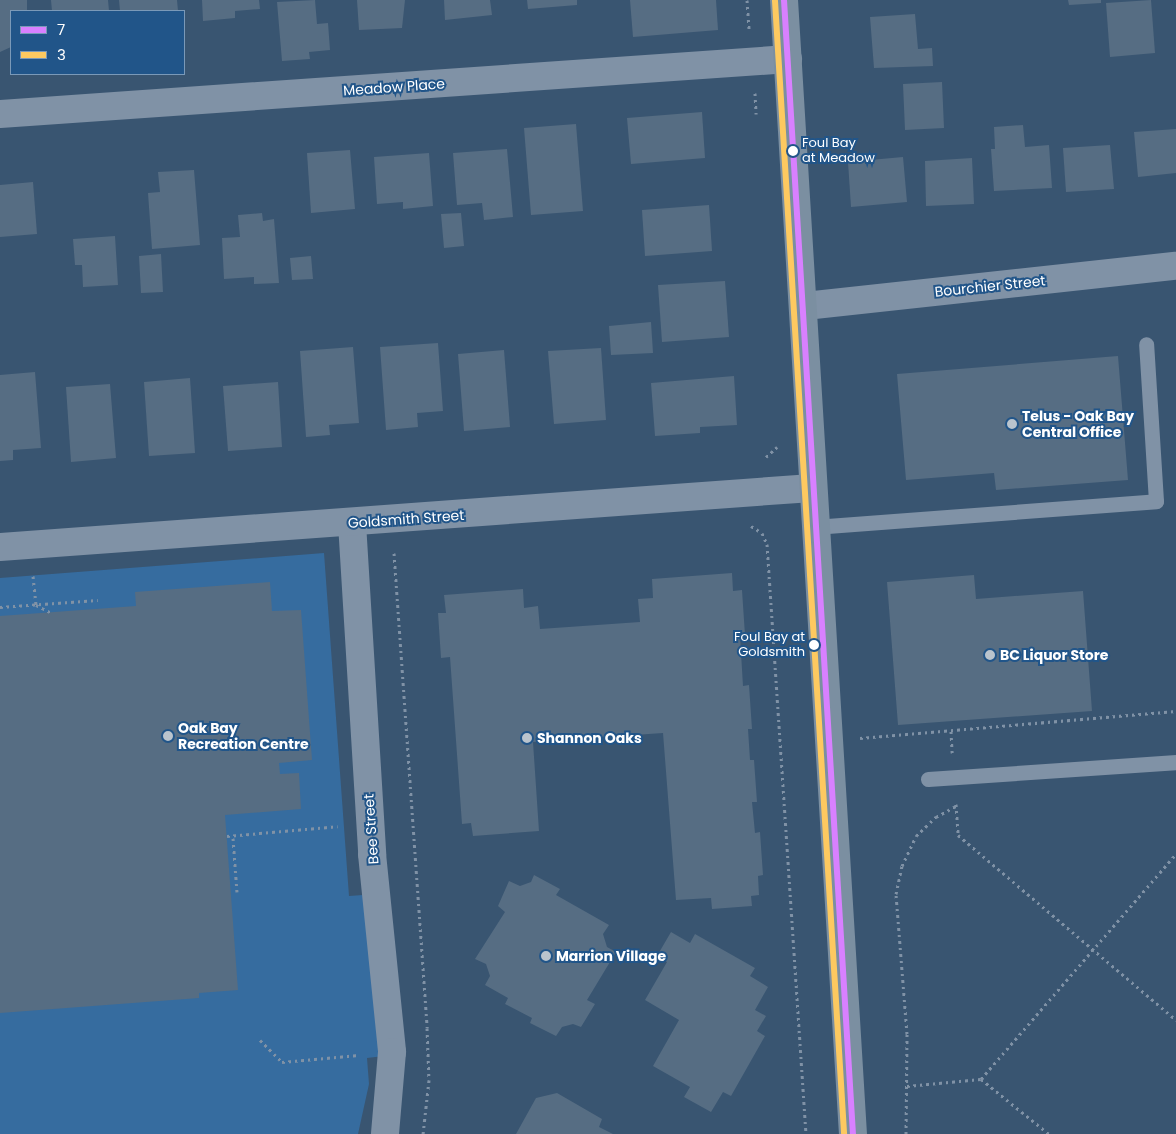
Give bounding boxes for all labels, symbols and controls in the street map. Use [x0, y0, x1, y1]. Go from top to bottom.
legend [10, 10, 185, 75]
text: 7 [57, 19, 65, 40]
text: 3 [57, 44, 66, 65]
street label: Meadow Place [343, 75, 445, 99]
place label: Foul Bay at Meadow [802, 136, 875, 167]
marker: Foul Bay at Meadow [788, 146, 798, 156]
street label: Bourchier Street [934, 272, 1046, 300]
place label: Telus - Oak Bay Central Office [1022, 408, 1134, 441]
marker: Telus - Oak Bay Central Office [1006, 418, 1018, 430]
street label: Goldsmith Street [347, 507, 465, 531]
place label: Foul Bay at Goldsmith [734, 630, 805, 661]
marker: Foul Bay at Goldsmith [809, 640, 819, 650]
place label: BC Liquor Store [1000, 647, 1108, 663]
marker: BC Liquor Store [984, 649, 996, 661]
place label: Oak Bay Recreation Centre [178, 720, 309, 752]
marker: Oak Bay Recreation Centre [162, 730, 174, 742]
place label: Shannon Oaks [537, 730, 642, 746]
marker: Shannon Oaks [521, 732, 533, 744]
street label: Bee Street [360, 793, 382, 865]
place label: Marrion Village [556, 948, 666, 964]
marker: Marrion Village [540, 950, 552, 962]

